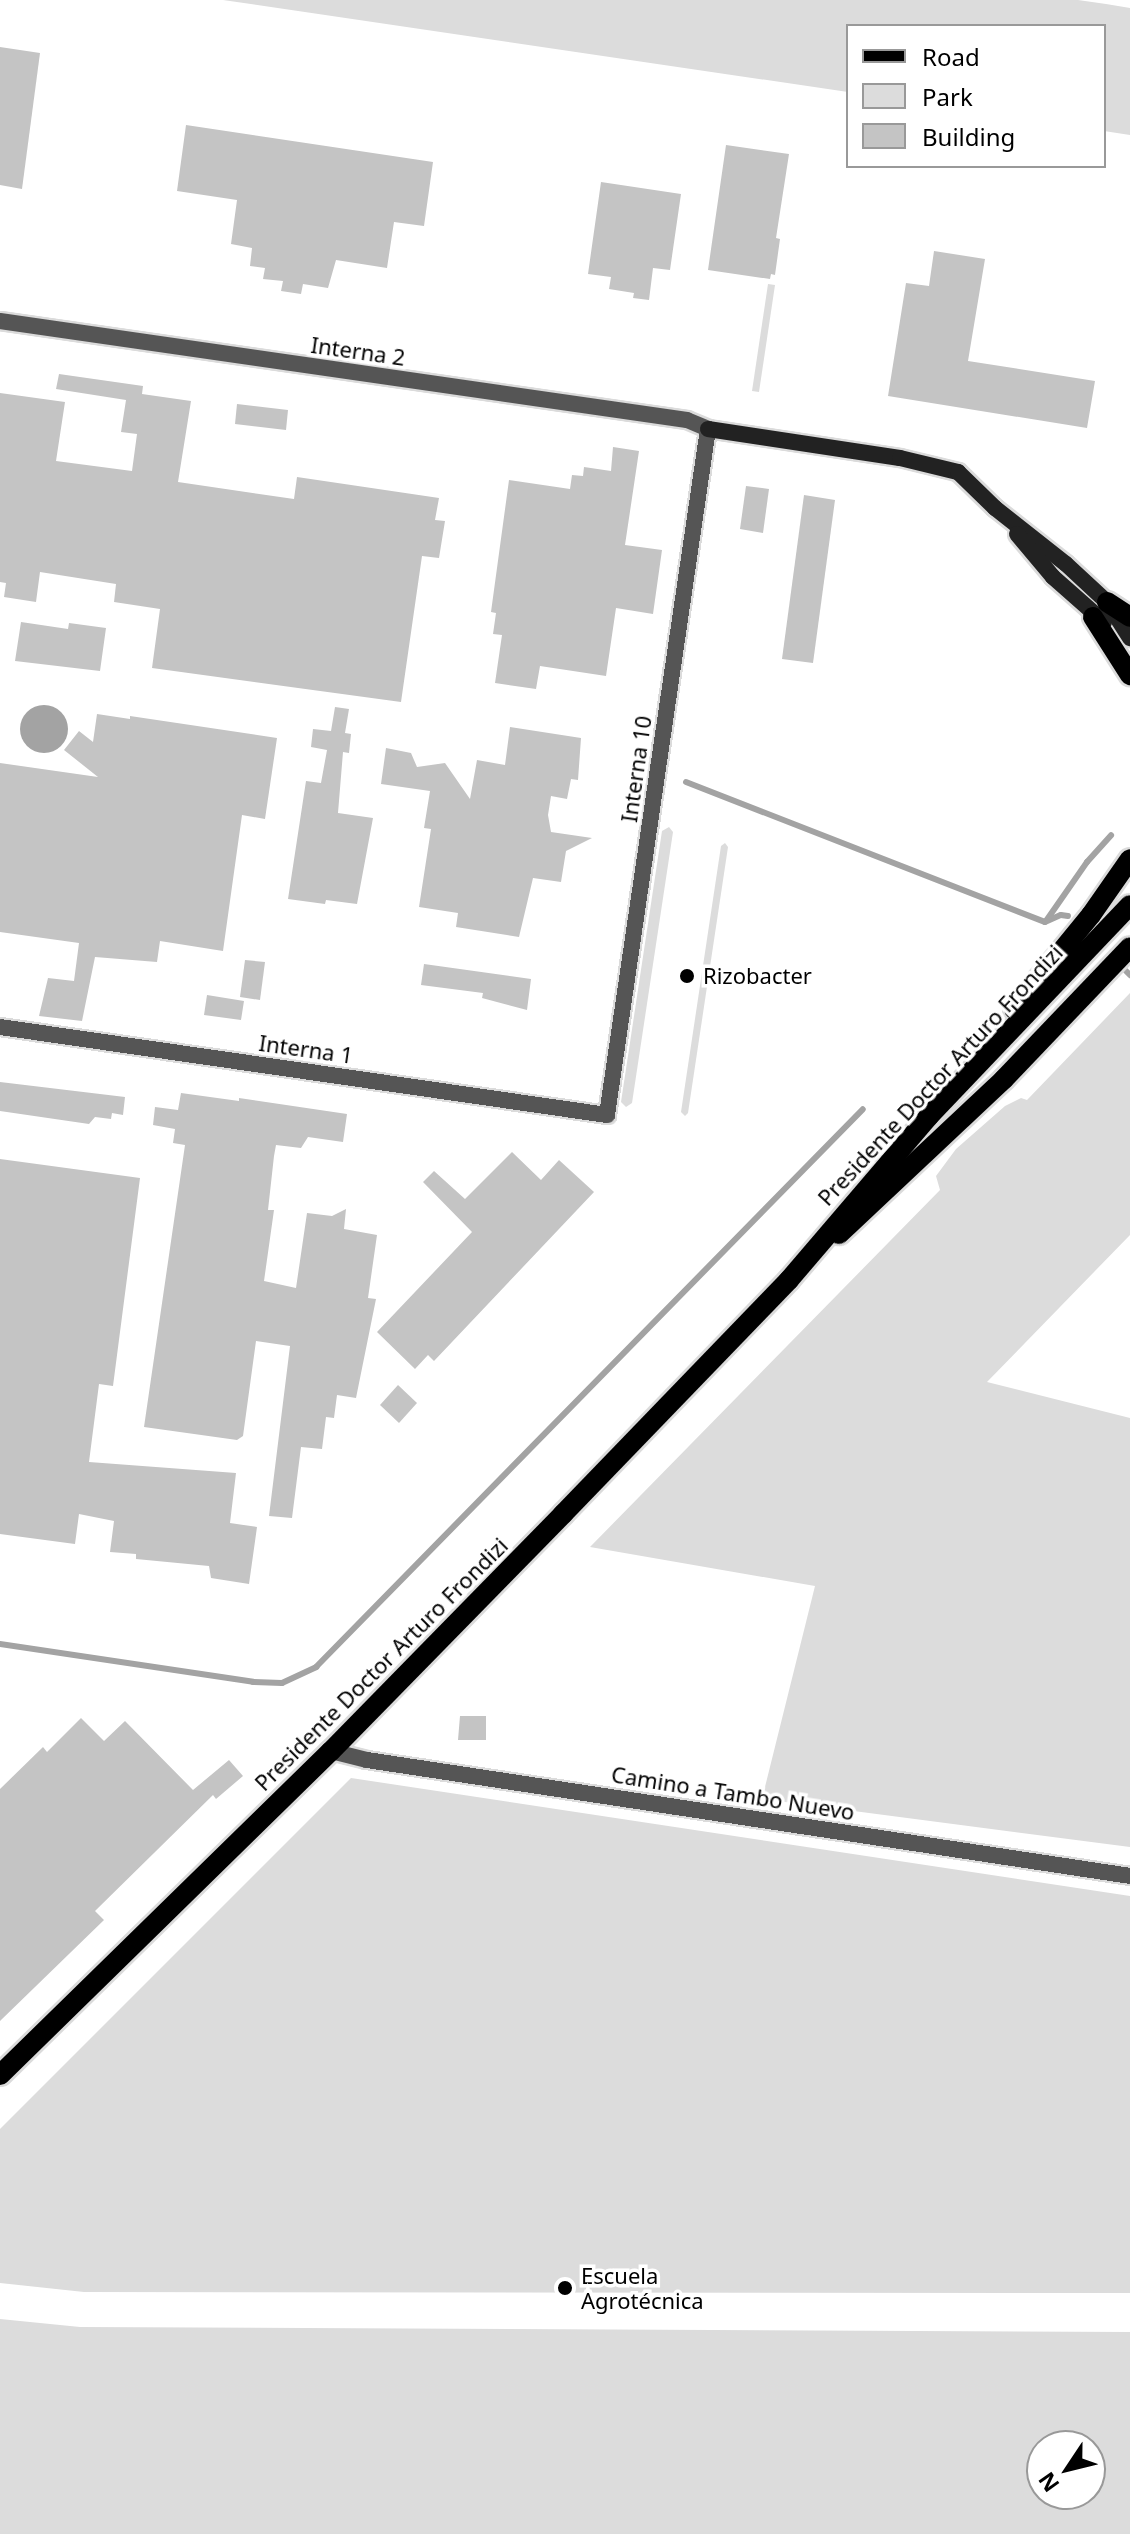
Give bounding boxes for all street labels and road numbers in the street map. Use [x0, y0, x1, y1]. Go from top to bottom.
street label: Interna 2 [309, 331, 407, 371]
street label: Interna 10 [615, 714, 657, 824]
street label: Presidente Doctor Arturo Frondizi [812, 939, 1068, 1211]
street label: Interna 1 [257, 1029, 355, 1069]
street label: Presidente Doctor Arturo Frondizi [249, 1532, 513, 1796]
street label: Camino a Tambo Nuevo [610, 1761, 856, 1825]

